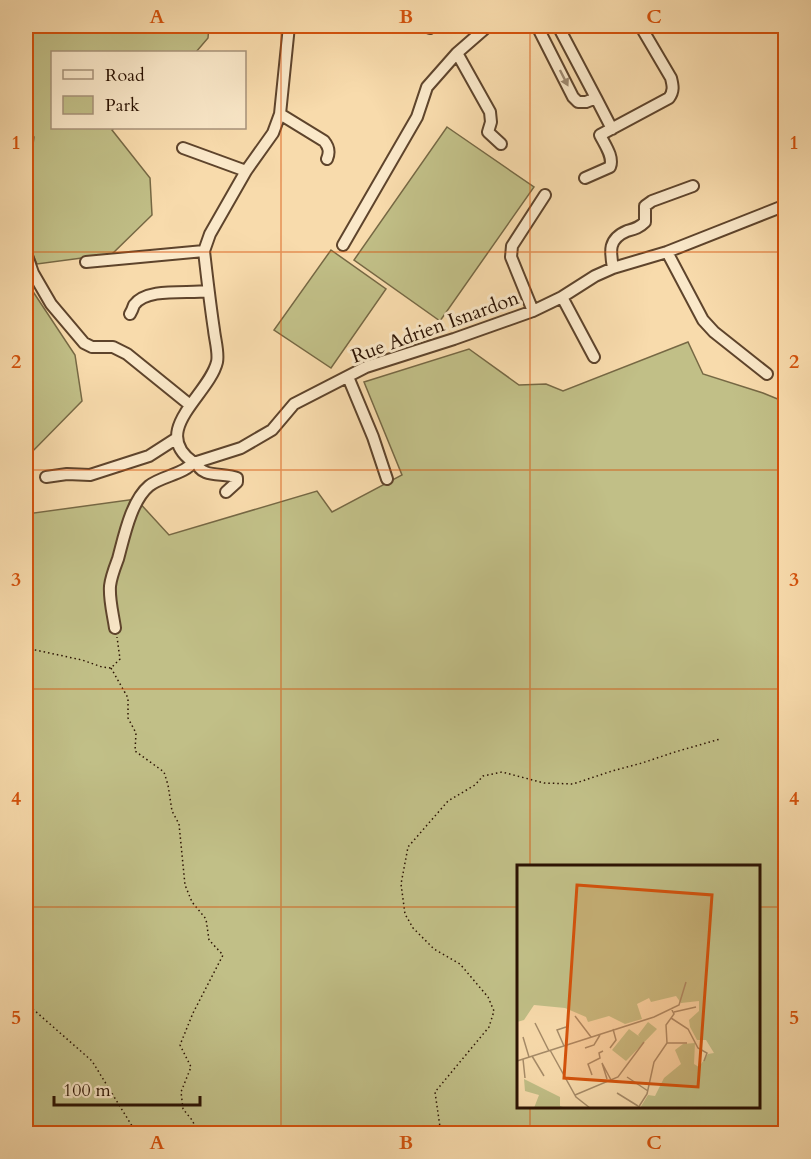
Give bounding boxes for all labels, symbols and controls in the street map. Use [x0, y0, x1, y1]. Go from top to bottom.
text: A [149, 3, 165, 30]
text: B [399, 3, 413, 30]
text: C [646, 3, 662, 30]
legend [51, 51, 246, 129]
text: Road [105, 63, 145, 88]
one-way arrow [559, 69, 568, 86]
text: Park [105, 93, 140, 118]
text: 1 [11, 129, 21, 156]
text: 1 [789, 129, 799, 156]
street label: Rue Adrien Isnardon [347, 284, 523, 370]
text: 2 [11, 348, 21, 375]
text: 2 [789, 348, 799, 375]
text: 3 [11, 566, 21, 593]
text: 3 [789, 566, 799, 593]
text: 4 [11, 785, 21, 812]
text: 4 [789, 785, 799, 812]
inset map [517, 865, 760, 1108]
text: 5 [11, 1004, 21, 1031]
text: 5 [789, 1004, 799, 1031]
scale bar [54, 1069, 200, 1107]
text: 100 m [63, 1078, 111, 1103]
text: A [149, 1129, 165, 1156]
text: B [399, 1129, 413, 1156]
text: C [646, 1129, 662, 1156]

